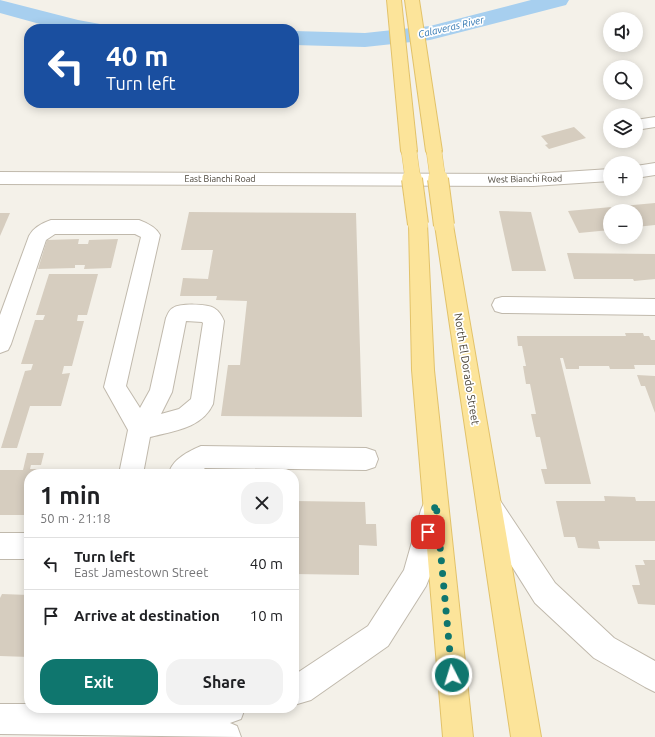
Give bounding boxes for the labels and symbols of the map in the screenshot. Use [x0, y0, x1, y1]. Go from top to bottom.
water label: Calaveras River [417, 14, 486, 40]
street label: West Bianchi Road [488, 173, 562, 185]
street label: East Bianchi Road [184, 174, 256, 184]
street label: North El Dorado Street [452, 312, 482, 427]
pin [411, 515, 445, 549]
position arrow [431, 654, 473, 696]

